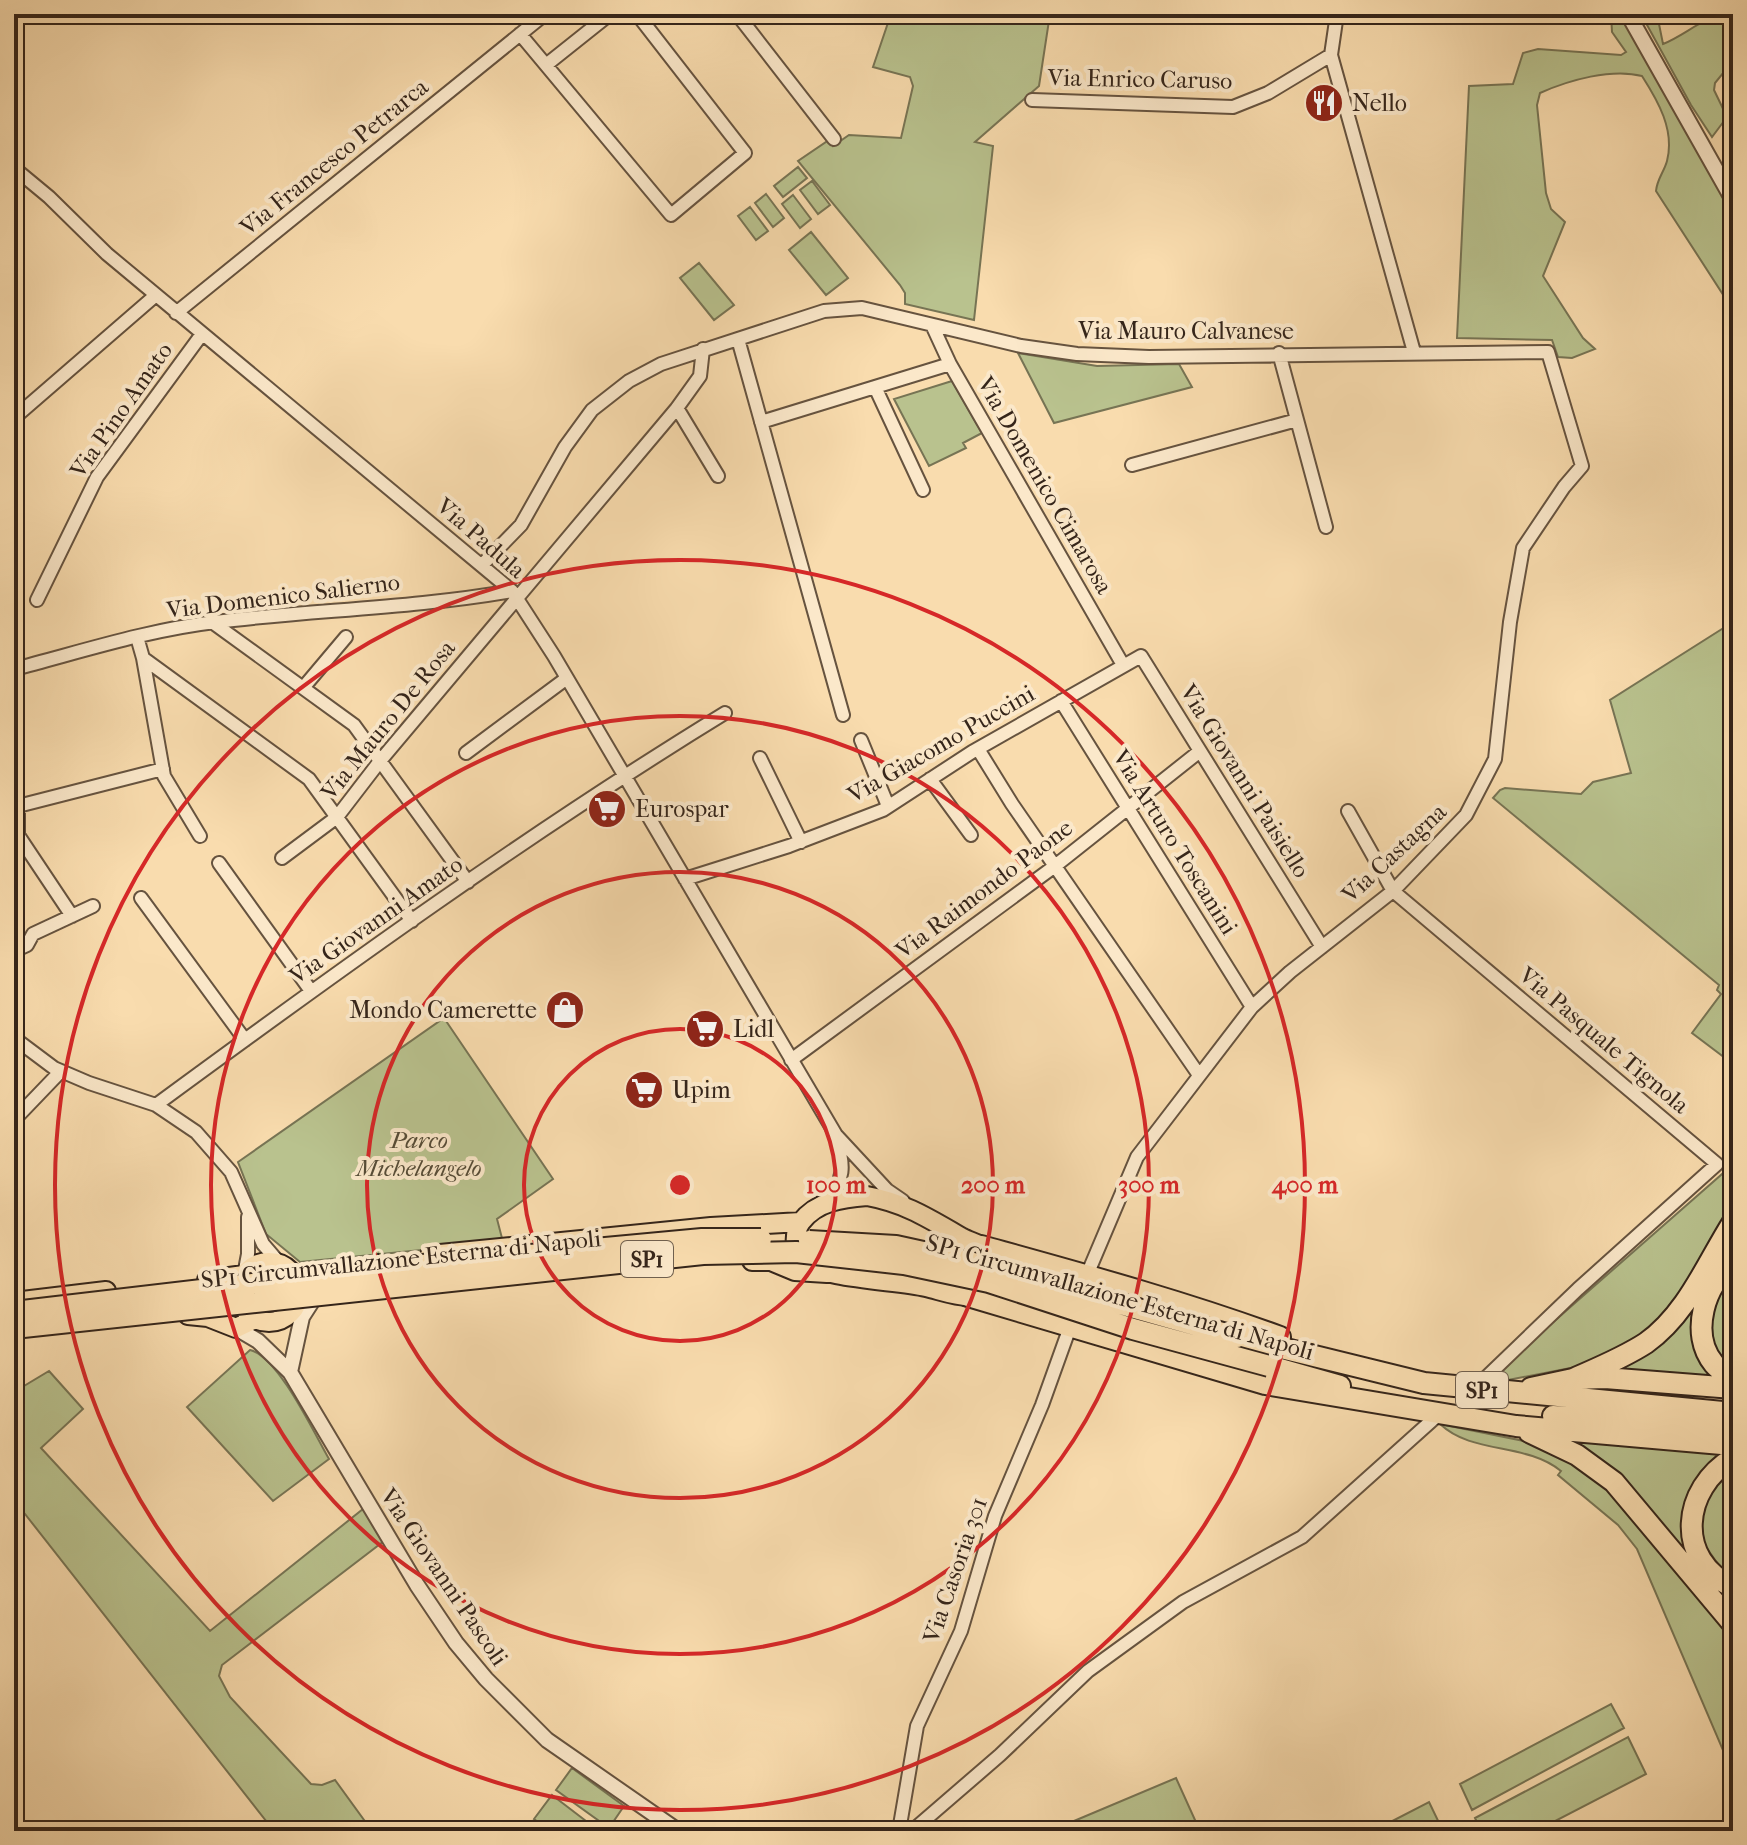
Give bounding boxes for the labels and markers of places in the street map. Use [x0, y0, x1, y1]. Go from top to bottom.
restaurant icon: Nello [1303, 82, 1345, 124]
place label: Nello [1352, 89, 1407, 117]
supermarket icon: Eurospar [586, 788, 628, 830]
place label: Eurospar [635, 795, 729, 823]
shop icon: Mondo Camerette [544, 989, 586, 1031]
place label: Mondo Camerette [349, 996, 537, 1024]
supermarket icon: Lidl [684, 1008, 726, 1050]
place label: Lidl [733, 1015, 774, 1043]
supermarket icon: Upim [623, 1069, 665, 1111]
place label: Upim [672, 1076, 731, 1104]
centre of rings [666, 1171, 694, 1199]

